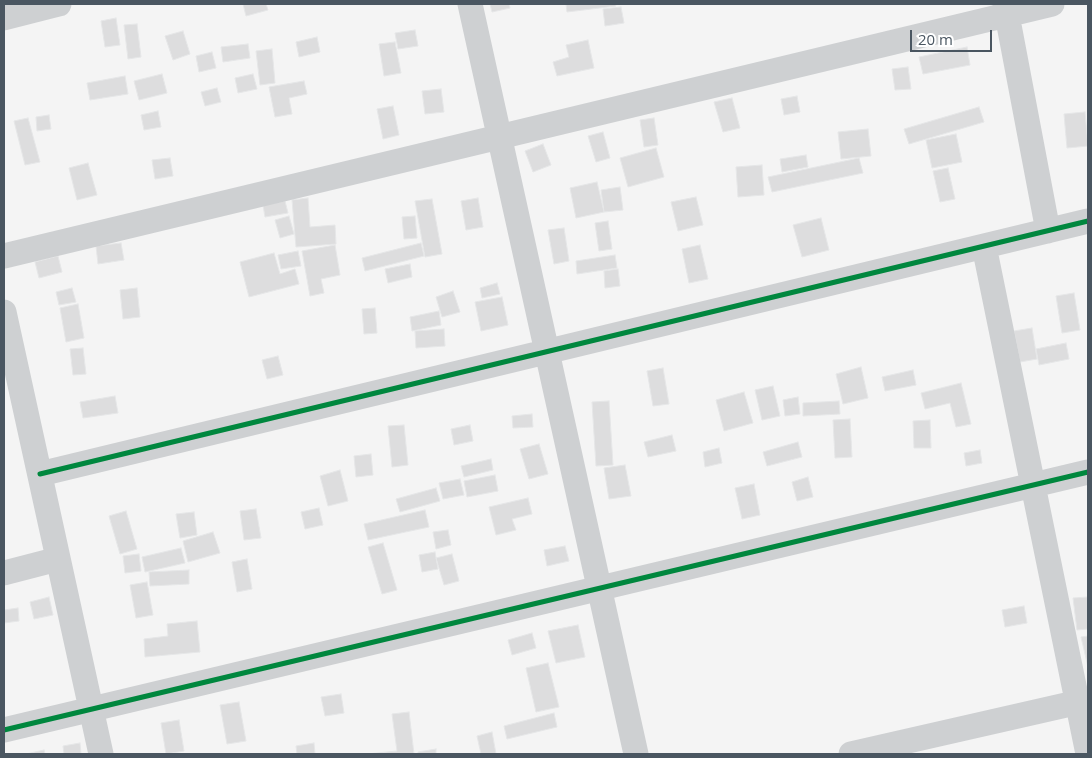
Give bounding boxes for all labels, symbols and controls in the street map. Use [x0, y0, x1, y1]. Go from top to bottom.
scale bar [912, 20, 994, 52]
text: 20 m [918, 29, 953, 49]

